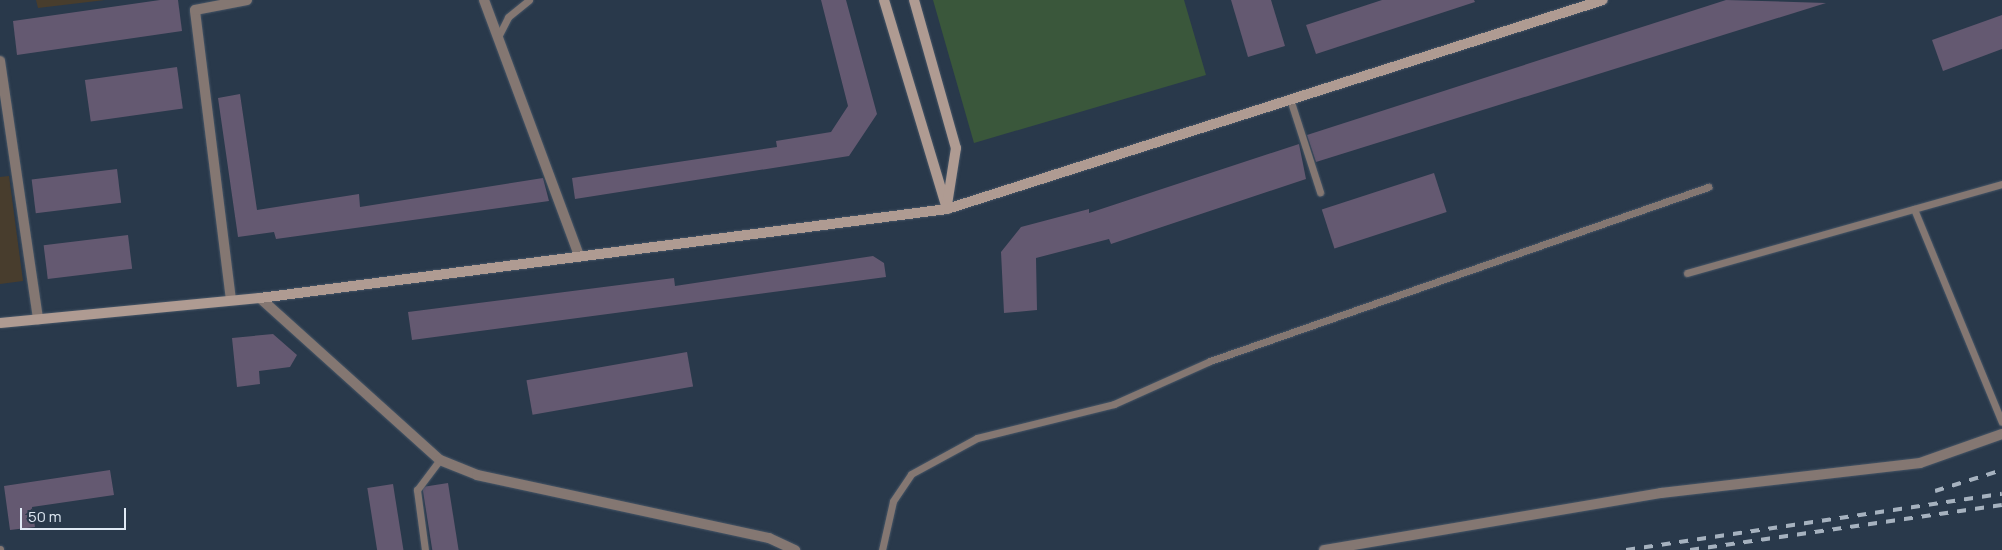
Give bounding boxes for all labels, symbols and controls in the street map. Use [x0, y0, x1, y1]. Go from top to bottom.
scale bar [22, 498, 129, 530]
text: 50 m [28, 506, 62, 527]

